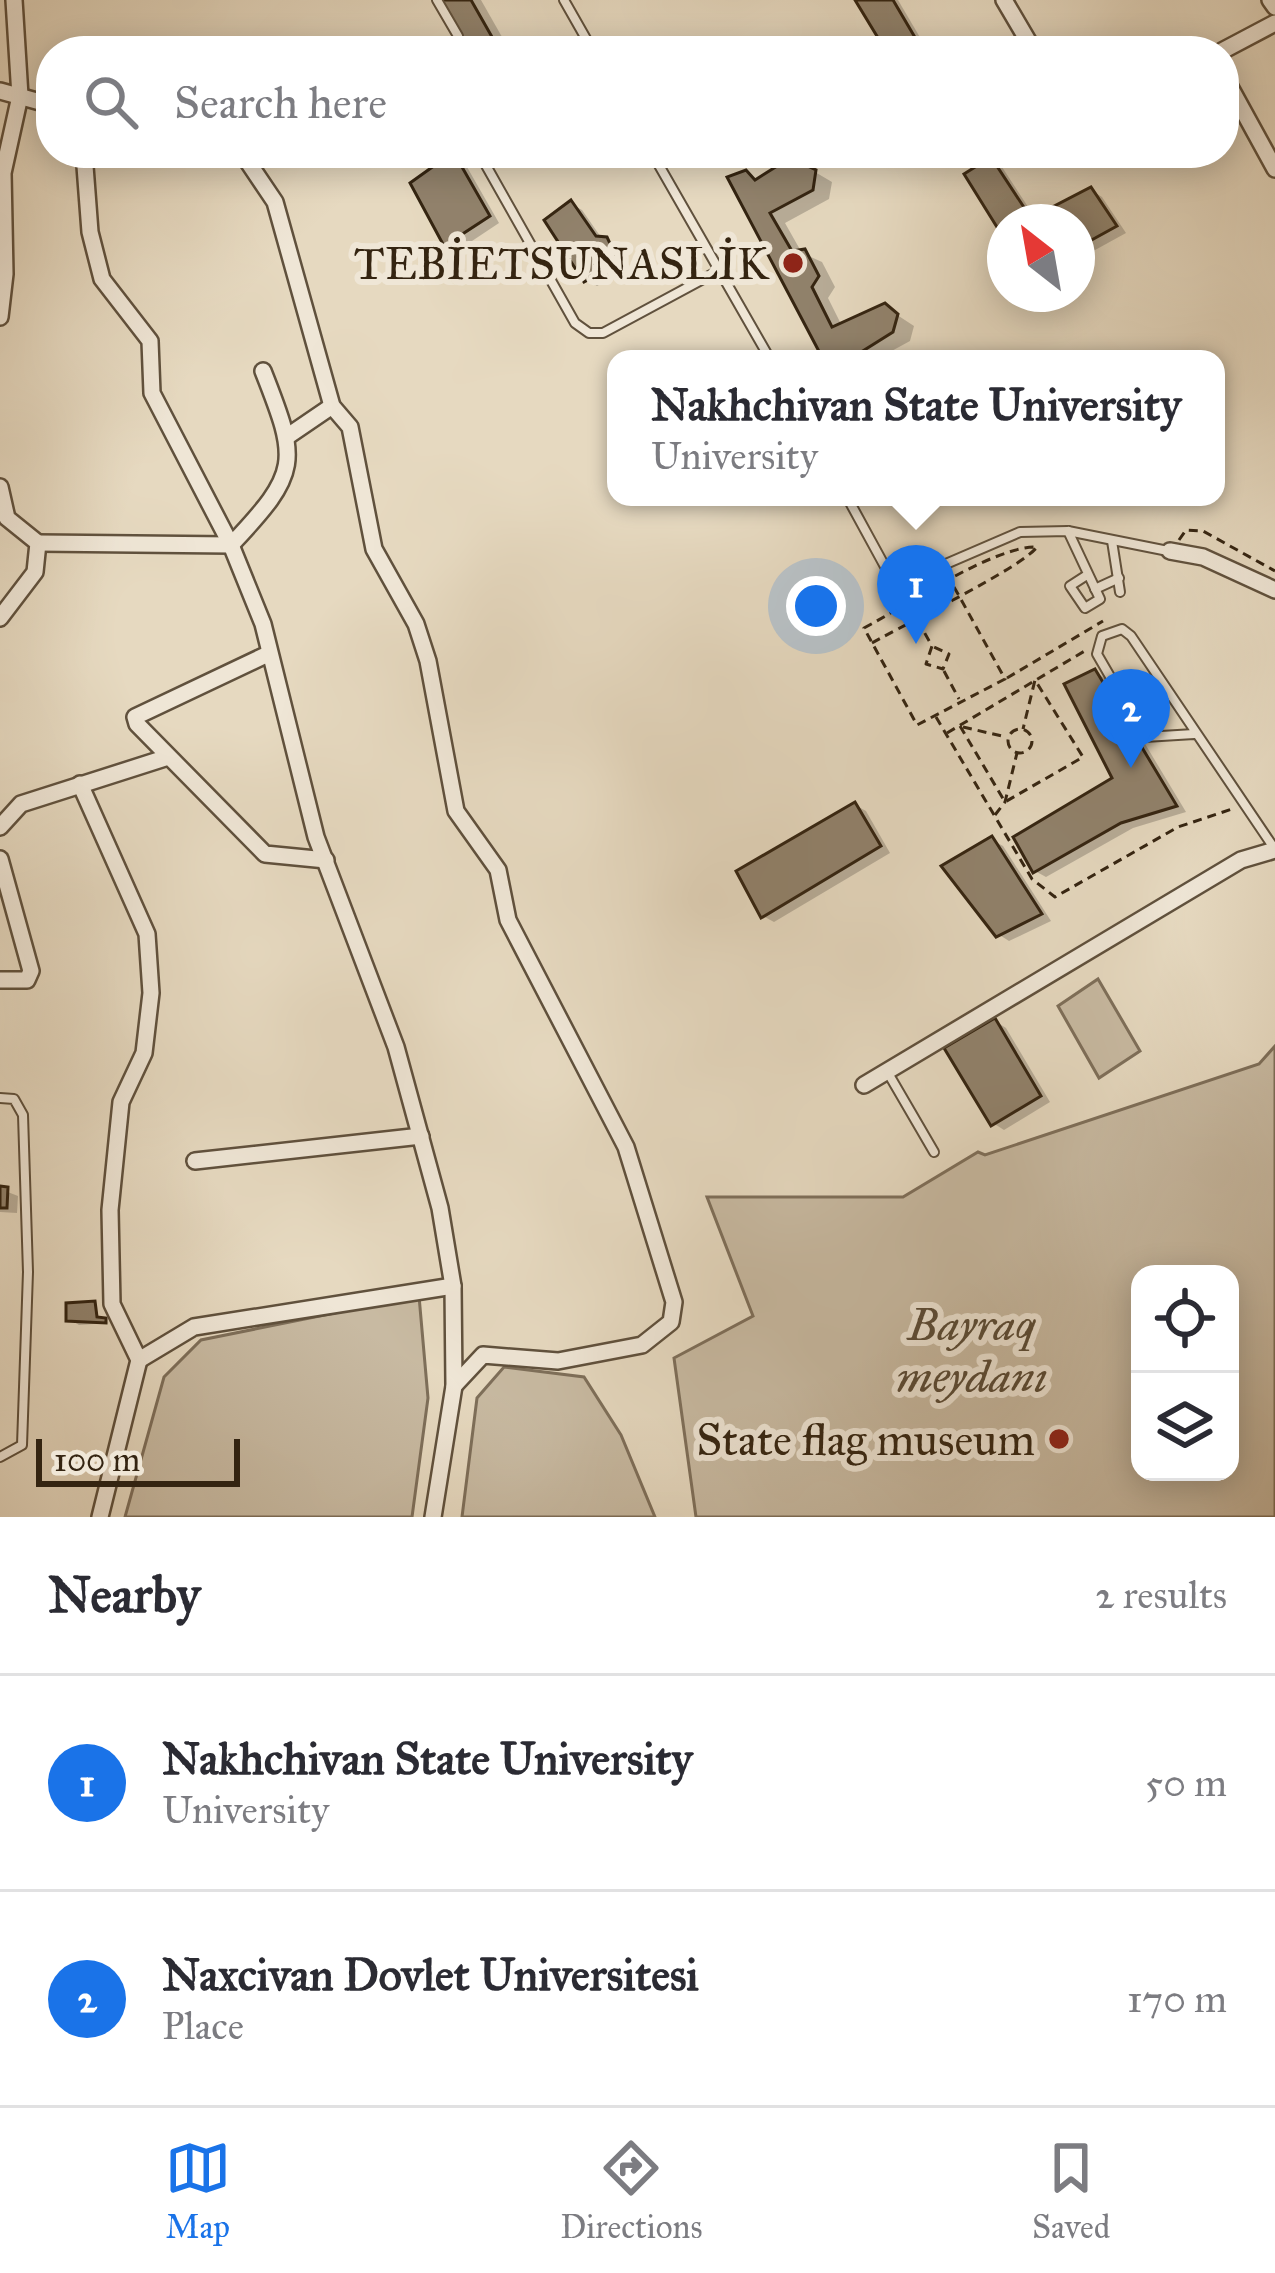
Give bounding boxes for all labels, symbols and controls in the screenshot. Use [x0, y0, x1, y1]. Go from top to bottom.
search box [36, 36, 1239, 168]
icon: search [78, 69, 144, 135]
text: Search here [174, 75, 387, 130]
north arrow [987, 204, 1095, 312]
place label: TEBİETSUNASLİK [354, 236, 770, 291]
marker: TEBİETSUNASLİK [780, 250, 806, 276]
popup [607, 350, 1225, 506]
text: Nakhchivan State University [651, 377, 1181, 432]
text: University [651, 432, 818, 480]
pin: 1 [877, 545, 955, 644]
your location [786, 576, 846, 636]
pin: 2 [1092, 669, 1170, 768]
map controls [1131, 1265, 1239, 1481]
button: locate [1131, 1265, 1239, 1373]
park label: Bayraq meydanı [897, 1297, 1047, 1404]
button: layers [1131, 1373, 1239, 1481]
place label: State flag museum [696, 1412, 1035, 1467]
marker: State flag museum [1046, 1426, 1072, 1452]
scale bar [36, 1433, 240, 1486]
text: 100 m [54, 1440, 140, 1480]
text: Nearby [48, 1564, 200, 1626]
text: 2 results [1095, 1571, 1227, 1619]
text: Nakhchivan State University [162, 1731, 693, 1786]
text: 1 [79, 1759, 95, 1807]
text: 50 m [1145, 1759, 1227, 1807]
text: University [162, 1786, 329, 1834]
text: Naxcivan Dovlet Universitesi [162, 1947, 699, 2002]
text: 2 [77, 1975, 97, 2023]
text: 170 m [1127, 1975, 1227, 2023]
text: Place [162, 2002, 244, 2050]
tab: Map [165, 2135, 231, 2247]
tab: Directions [560, 2135, 702, 2247]
tab: Saved [1032, 2135, 1110, 2247]

